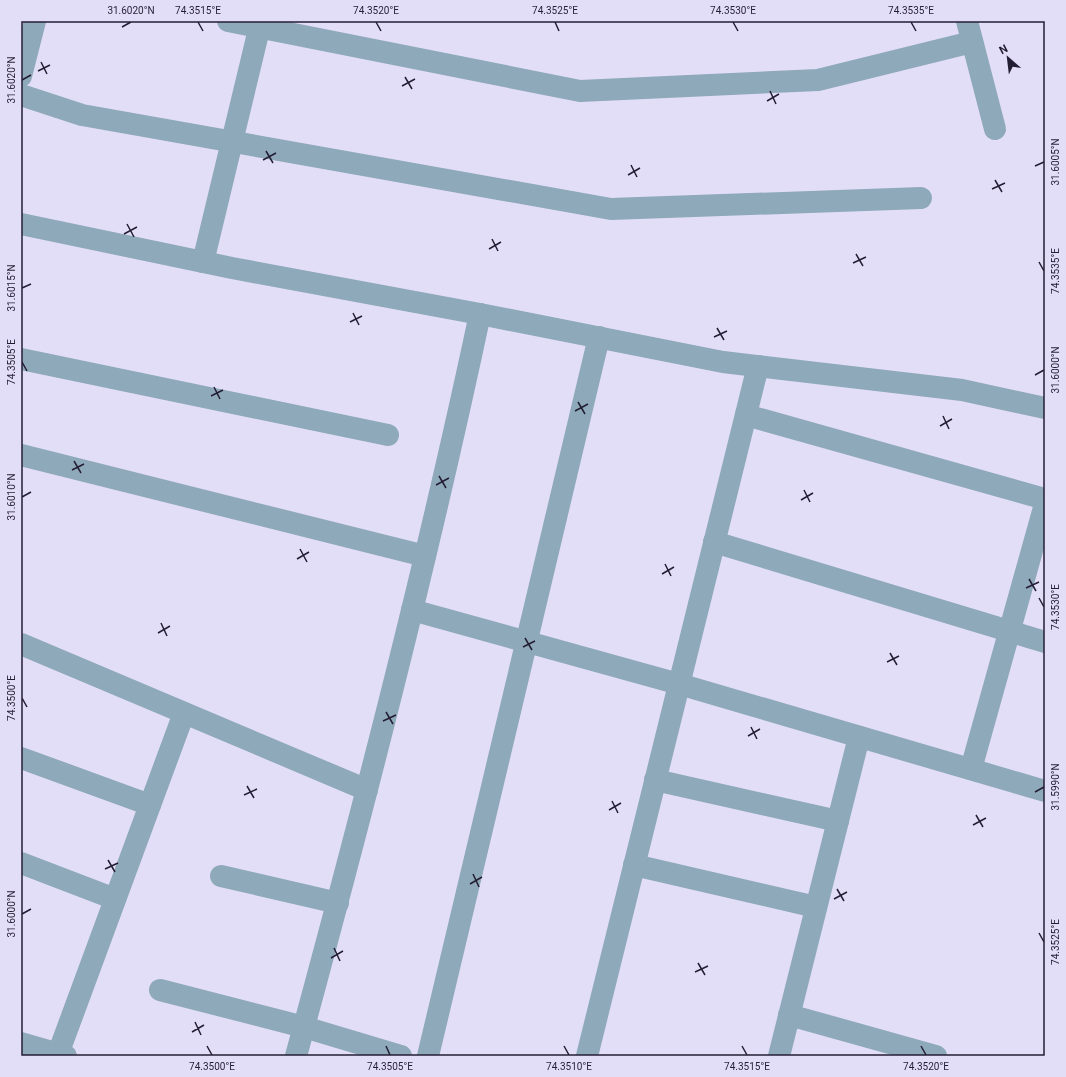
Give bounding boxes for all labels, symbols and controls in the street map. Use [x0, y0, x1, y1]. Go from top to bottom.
text: 31.6020°N [107, 5, 155, 16]
text: 74.3515°E [175, 5, 221, 16]
text: 74.3520°E [353, 5, 399, 16]
text: 74.3525°E [532, 5, 578, 16]
text: 74.3530°E [710, 5, 756, 16]
text: 74.3535°E [888, 5, 934, 16]
north arrow [988, 38, 1028, 78]
text: N [997, 42, 1010, 57]
text: 31.6020°N [6, 56, 17, 104]
text: 31.6005°N [1050, 138, 1061, 186]
text: 74.3535°E [1050, 248, 1061, 294]
text: 31.6015°N [6, 264, 17, 312]
text: 74.3505°E [6, 339, 17, 385]
text: 31.6000°N [1050, 346, 1061, 394]
text: 31.6010°N [6, 473, 17, 521]
text: 74.3530°E [1050, 584, 1061, 630]
text: 74.3500°E [6, 675, 17, 721]
text: 31.5990°N [1050, 763, 1061, 811]
text: 31.6000°N [6, 890, 17, 938]
text: 74.3525°E [1050, 919, 1061, 965]
text: 74.3500°E [189, 1061, 235, 1072]
text: 74.3505°E [367, 1061, 413, 1072]
text: 74.3510°E [546, 1061, 592, 1072]
text: 74.3515°E [724, 1061, 770, 1072]
text: 74.3520°E [903, 1061, 949, 1072]

